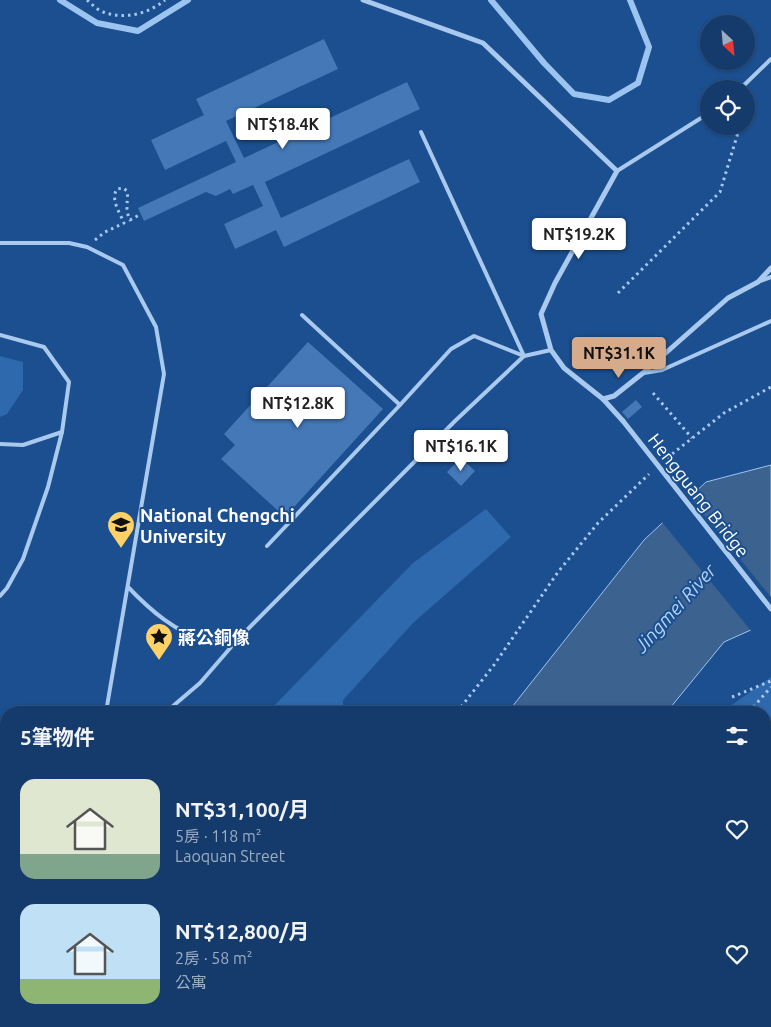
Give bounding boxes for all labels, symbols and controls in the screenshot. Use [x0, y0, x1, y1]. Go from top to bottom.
north arrow [700, 15, 755, 70]
map controls [700, 15, 755, 135]
button: locate [700, 80, 755, 135]
pin: NT$18.4K [231, 108, 335, 150]
text: NT$18.4K [247, 115, 319, 133]
pin: NT$19.2K [527, 218, 631, 260]
text: NT$19.2K [543, 225, 615, 243]
pin: NT$31.1K [567, 336, 671, 379]
text: NT$31.1K [583, 344, 655, 362]
pin: NT$12.8K [246, 386, 350, 429]
text: NT$12.8K [262, 394, 334, 412]
street label: Hengguang Bridge [645, 429, 753, 561]
pin: NT$16.1K [409, 430, 513, 472]
text: NT$16.1K [425, 437, 497, 455]
place label: National Chengchi University [140, 505, 295, 546]
school or university icon: National Chengchi University [106, 510, 136, 549]
water label: Jingmei River [629, 559, 721, 657]
place icon: 蔣公銅像 [144, 622, 174, 661]
place label: 蔣公銅像 [178, 627, 250, 647]
icon: filters [723, 722, 751, 750]
text: 5筆物件 [20, 725, 95, 749]
text: NT$31,100/月 [175, 797, 309, 821]
icon: home [60, 799, 120, 859]
icon: heart [723, 815, 751, 843]
text: 5房 · 118 m² [175, 827, 262, 845]
text: Laoquan Street [175, 847, 285, 865]
text: NT$12,800/月 [175, 919, 309, 943]
icon: home [60, 924, 120, 984]
icon: heart [723, 940, 751, 968]
text: 2房 · 58 m² [175, 949, 253, 967]
text: 公寓 [175, 973, 207, 991]

